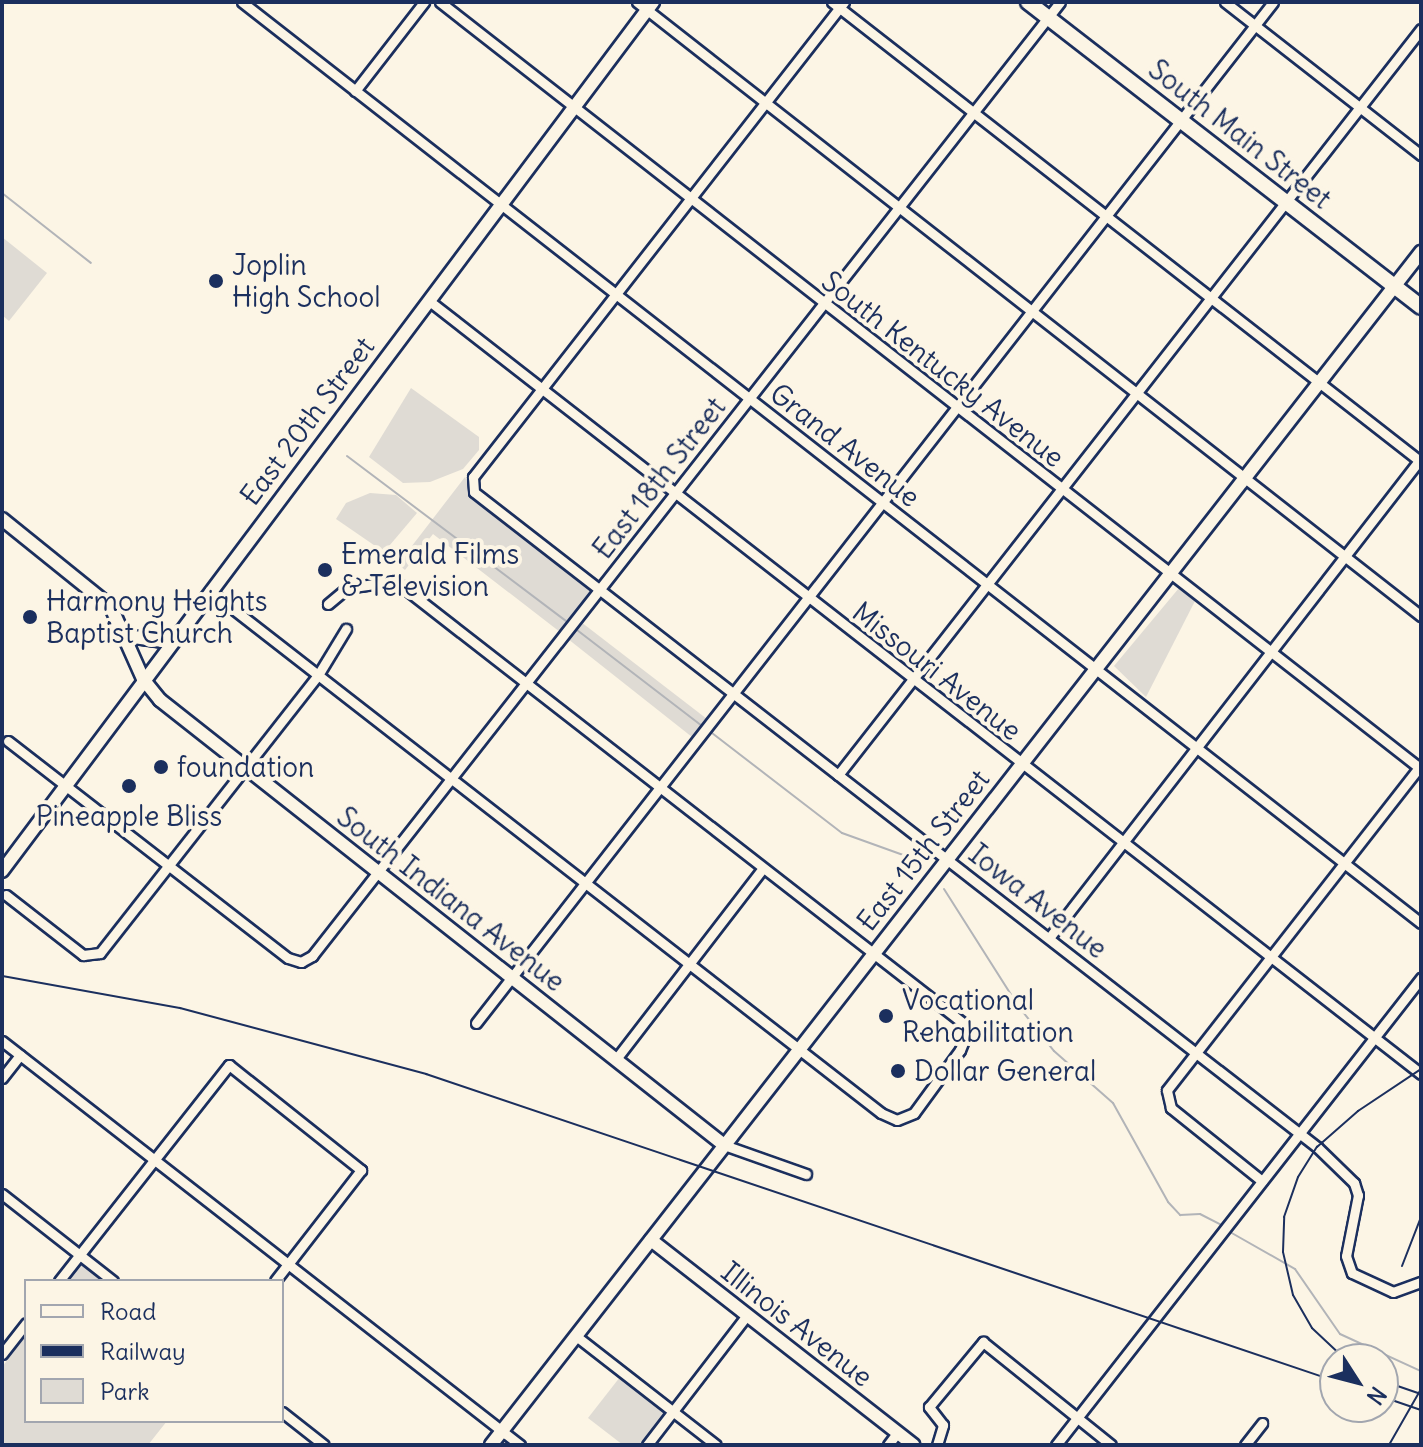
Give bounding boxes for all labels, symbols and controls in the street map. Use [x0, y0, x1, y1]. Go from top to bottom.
street label: South Main Street [1142, 52, 1338, 216]
place label: Joplin High School [232, 248, 381, 314]
street label: South Kentucky Avenue [815, 264, 1071, 474]
marker: Joplin High School [207, 272, 225, 290]
street label: East 20th Street [233, 330, 381, 512]
street label: Grand Avenue [764, 376, 926, 514]
street label: East 18th Street [586, 391, 732, 565]
place label: Emerald Films & Television [341, 537, 519, 603]
marker: Emerald Films & Television [316, 561, 334, 579]
place label: Harmony Heights Baptist Church [46, 584, 267, 650]
street label: Missouri Avenue [846, 595, 1028, 747]
marker: Harmony Heights Baptist Church [21, 608, 39, 626]
place label: foundation [177, 750, 314, 784]
marker: foundation [152, 758, 170, 776]
street label: East 15th Street [850, 763, 996, 937]
marker: Pineapple Bliss [120, 777, 138, 795]
place label: Pineapple Bliss [36, 799, 222, 833]
street label: South Indiana Avenue [331, 800, 571, 998]
street label: Iowa Avenue [962, 837, 1114, 965]
place label: Vocational Rehabilitation [902, 983, 1074, 1049]
marker: Vocational Rehabilitation [877, 1007, 895, 1025]
place label: Dollar General [914, 1054, 1096, 1088]
marker: Dollar General [889, 1062, 907, 1080]
street label: Illinois Avenue [715, 1255, 879, 1393]
legend [24, 1279, 284, 1423]
text: Road [100, 1296, 156, 1326]
text: Railway [100, 1336, 186, 1366]
north arrow [1319, 1343, 1399, 1423]
text: Park [100, 1376, 150, 1406]
text: N [1361, 1382, 1393, 1410]

